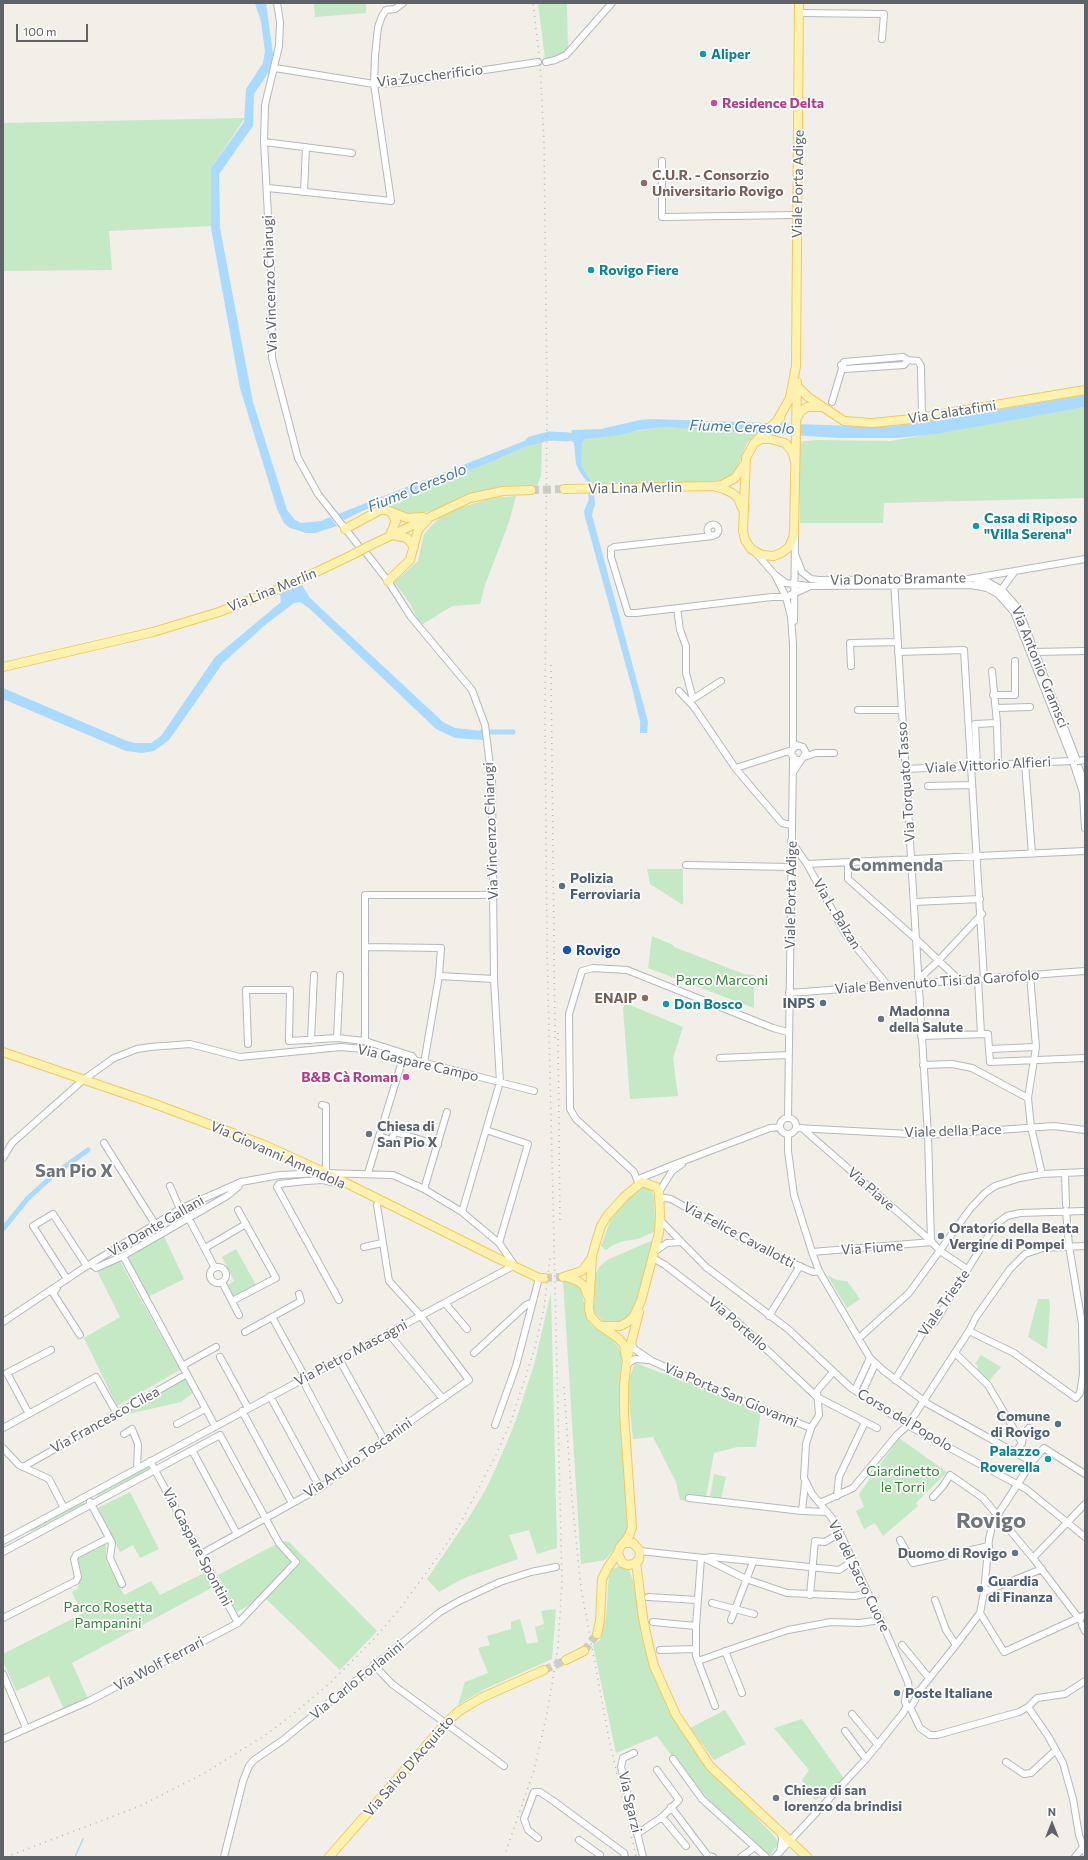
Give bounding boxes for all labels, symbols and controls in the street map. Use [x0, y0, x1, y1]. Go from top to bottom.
scale bar [18, 16, 90, 42]
text: 100 m [23, 24, 57, 38]
place label: Aliper [711, 46, 750, 62]
marker: Aliper [698, 49, 708, 59]
street label: Via Zuccherificio [376, 61, 484, 91]
place label: Residence Delta [722, 95, 824, 111]
marker: Residence Delta [709, 98, 719, 108]
street label: Viale Porta Adige [789, 130, 807, 238]
place label: C.U.R. - Consorzio Universitario Rovigo [652, 167, 784, 200]
marker: C.U.R. - Consorzio Universitario Rovigo [639, 178, 649, 188]
street label: Via Vincenzo Chiarugi [259, 215, 281, 353]
place label: Rovigo Fiere [599, 262, 679, 278]
marker: Rovigo Fiere [586, 265, 596, 275]
street label: Via Calatafimi [907, 397, 997, 427]
water label: Fiume Ceresolo [689, 416, 795, 438]
water label: Fiume Ceresolo [365, 460, 469, 516]
street label: Via Lina Merlin [588, 479, 682, 497]
place label: Casa di Riposo "Villa Serena" [984, 510, 1077, 542]
marker: Casa di Riposo "Villa Serena" [971, 521, 981, 531]
street label: Via Lina Merlin [225, 565, 319, 615]
street label: Via Donato Bramante [830, 569, 966, 589]
street label: Via Antonio Gramsci [1008, 604, 1072, 730]
street label: Via Torquato Tasso [893, 721, 919, 843]
street label: Viale Vittorio Alfieri [925, 753, 1051, 777]
street label: Via Vincenzo Chiarugi [480, 762, 502, 900]
street label: Viale Porta Adige [782, 841, 800, 949]
district label: Commenda [849, 854, 943, 876]
place label: Polizia Ferroviaria [570, 870, 641, 902]
street label: Via L. Balzan [809, 876, 865, 952]
marker: Polizia Ferroviaria [557, 881, 567, 891]
place label: Rovigo [576, 942, 621, 958]
marker: Rovigo [561, 944, 573, 956]
street label: Viale Benvenuto Tisi da Garofolo [834, 966, 1040, 998]
park label: Parco Marconi [676, 972, 768, 988]
place label: ENAIP [595, 990, 637, 1006]
marker: ENAIP [640, 993, 650, 1003]
place label: INPS [783, 995, 815, 1011]
place label: Don Bosco [674, 996, 743, 1012]
marker: INPS [818, 998, 828, 1008]
marker: Don Bosco [661, 999, 671, 1009]
place label: Madonna della Salute [889, 1003, 963, 1036]
marker: Madonna della Salute [876, 1014, 886, 1024]
street label: Via Gaspare Campo [356, 1041, 480, 1085]
place label: B&B Cà Roman [301, 1069, 398, 1085]
marker: B&B Cà Roman [401, 1072, 411, 1082]
street label: Via Giovanni Amendola [208, 1118, 348, 1192]
place label: Chiesa di San Pio X [377, 1118, 438, 1150]
street label: Viale della Pace [904, 1121, 1002, 1141]
marker: Chiesa di San Pio X [364, 1129, 374, 1139]
district label: San Pio X [35, 1160, 113, 1182]
street label: Via Piave [844, 1164, 898, 1214]
street label: Via Dante Gallani [105, 1192, 207, 1260]
street label: Via Felice Cavallotti [680, 1198, 798, 1272]
place label: Oratorio della Beata Vergine di Pompei [949, 1220, 1079, 1252]
marker: Oratorio della Beata Vergine di Pompei [936, 1231, 946, 1241]
street label: Via Fiume [840, 1237, 904, 1259]
street label: Viale Trieste [915, 1266, 973, 1340]
street label: Via Portello [704, 1293, 772, 1355]
street label: Via Pietro Mascagni [292, 1316, 410, 1390]
street label: Via Porta San Giovanni [662, 1359, 800, 1431]
street label: Via Francesco Cilea [48, 1383, 162, 1457]
street label: Corso del Popolo [854, 1385, 956, 1455]
place label: Comune di Rovigo [991, 1408, 1050, 1440]
street label: Via Arturo Toscanini [301, 1414, 415, 1502]
marker: Comune di Rovigo [1053, 1419, 1063, 1429]
place label: Palazzo Roverella [980, 1443, 1040, 1476]
marker: Palazzo Roverella [1043, 1454, 1053, 1464]
park label: Giardinetto le Torri [866, 1463, 940, 1496]
street label: Via Gaspare Spontini [159, 1485, 235, 1609]
district label: Rovigo [956, 1508, 1026, 1534]
street label: Via del Sacro Cuore [825, 1517, 893, 1635]
place label: Duomo di Rovigo [898, 1545, 1007, 1561]
marker: Duomo di Rovigo [1010, 1548, 1020, 1558]
place label: Guardia di Finanza [988, 1573, 1053, 1606]
marker: Guardia di Finanza [975, 1584, 985, 1594]
park label: Parco Rosetta Pampanini [63, 1599, 153, 1632]
street label: Via Wolf Ferrari [111, 1633, 207, 1695]
street label: Via Carlo Forlanini [307, 1637, 407, 1723]
place label: Poste Italiane [905, 1685, 993, 1701]
marker: Poste Italiane [892, 1688, 902, 1698]
street label: Via Salvo D'Acquisto [360, 1712, 458, 1820]
street label: Via Sgarzi [615, 1770, 645, 1834]
place label: Chiesa di san lorenzo da brindisi [784, 1782, 902, 1814]
marker: Chiesa di san lorenzo da brindisi [771, 1793, 781, 1803]
north arrow [1032, 1804, 1072, 1844]
text: N [1048, 1805, 1056, 1818]

